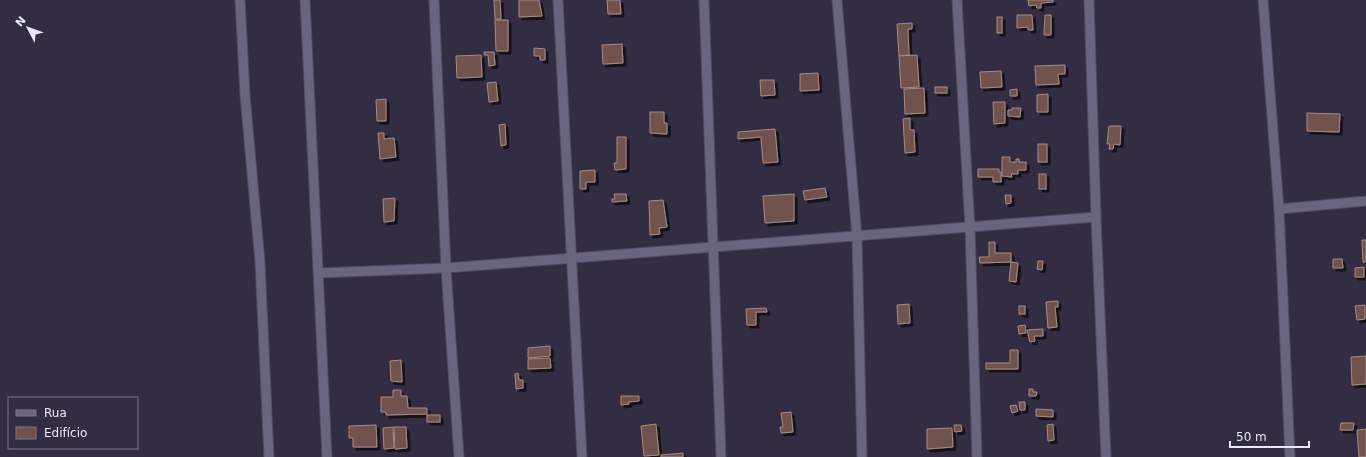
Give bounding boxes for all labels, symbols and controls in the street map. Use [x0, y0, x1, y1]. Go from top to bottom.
north arrow [8, 8, 48, 48]
text: N [13, 14, 29, 30]
legend [8, 397, 138, 449]
text: Rua [44, 406, 67, 420]
scale bar [1230, 423, 1309, 449]
text: Edifício [44, 426, 87, 440]
text: 50 m [1236, 430, 1267, 444]

